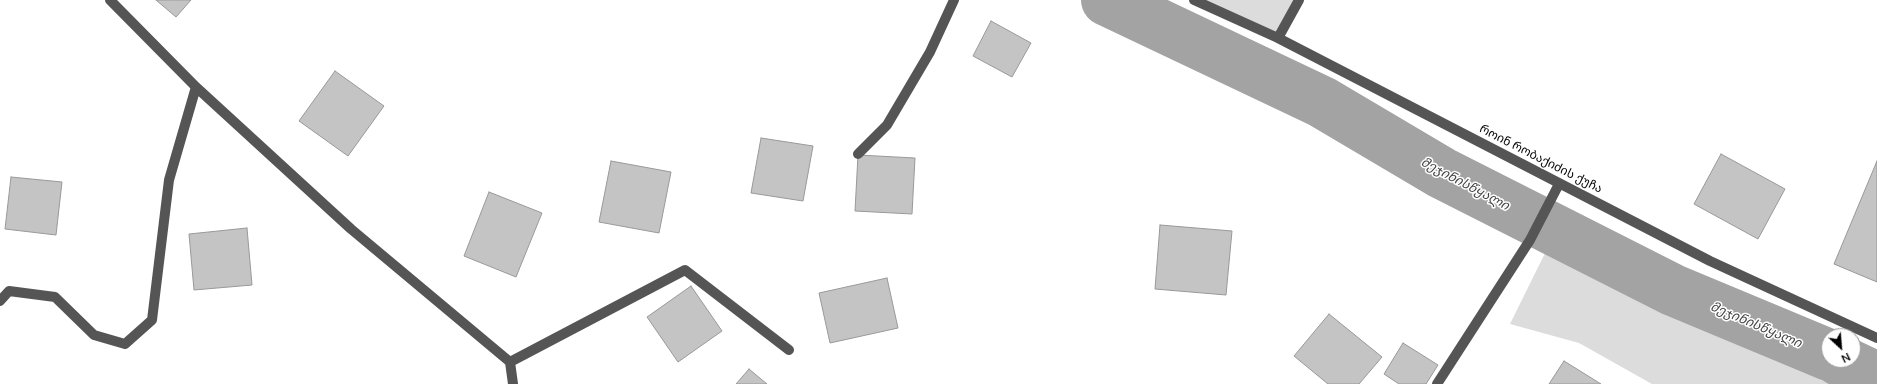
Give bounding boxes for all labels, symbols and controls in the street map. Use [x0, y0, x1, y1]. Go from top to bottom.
street label: როინ რობაქიძის ქუჩა [1477, 122, 1605, 196]
water label: მეჯინისწყალი [1418, 154, 1512, 214]
water label: მეჯინისწყალი [1708, 299, 1804, 351]
north arrow [1821, 328, 1861, 368]
text: N [1839, 350, 1853, 366]

